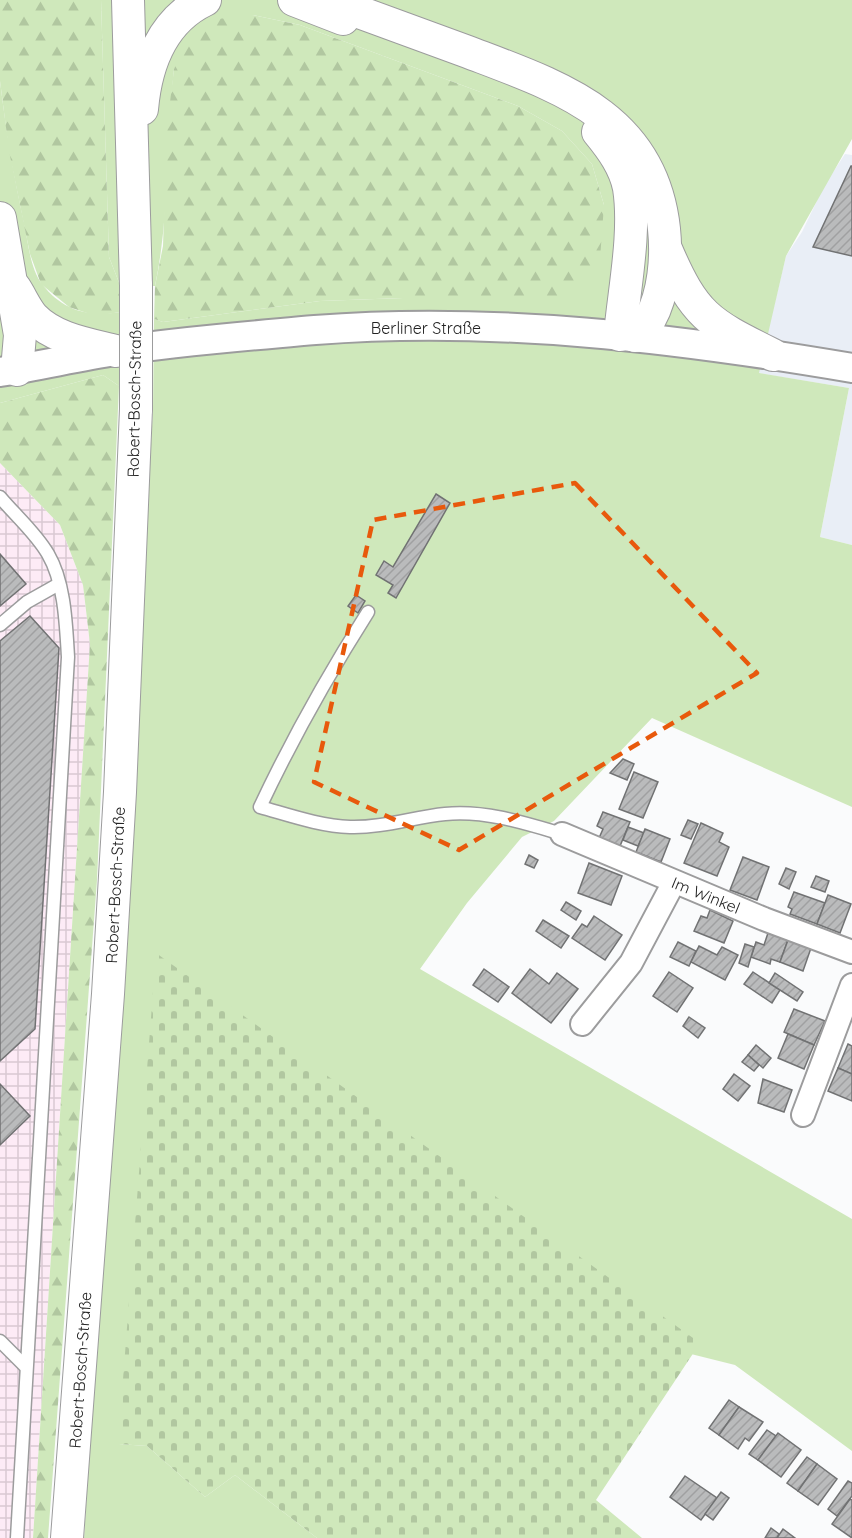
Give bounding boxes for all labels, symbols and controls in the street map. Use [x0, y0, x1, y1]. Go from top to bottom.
street label: Berliner Straße [371, 318, 481, 338]
street label: Robert-Bosch-Straße [123, 320, 145, 478]
street label: Robert-Bosch-Straße [101, 806, 129, 964]
street label: Im Winkel [669, 872, 743, 918]
street label: Robert-Bosch-Straße [65, 1291, 95, 1449]

